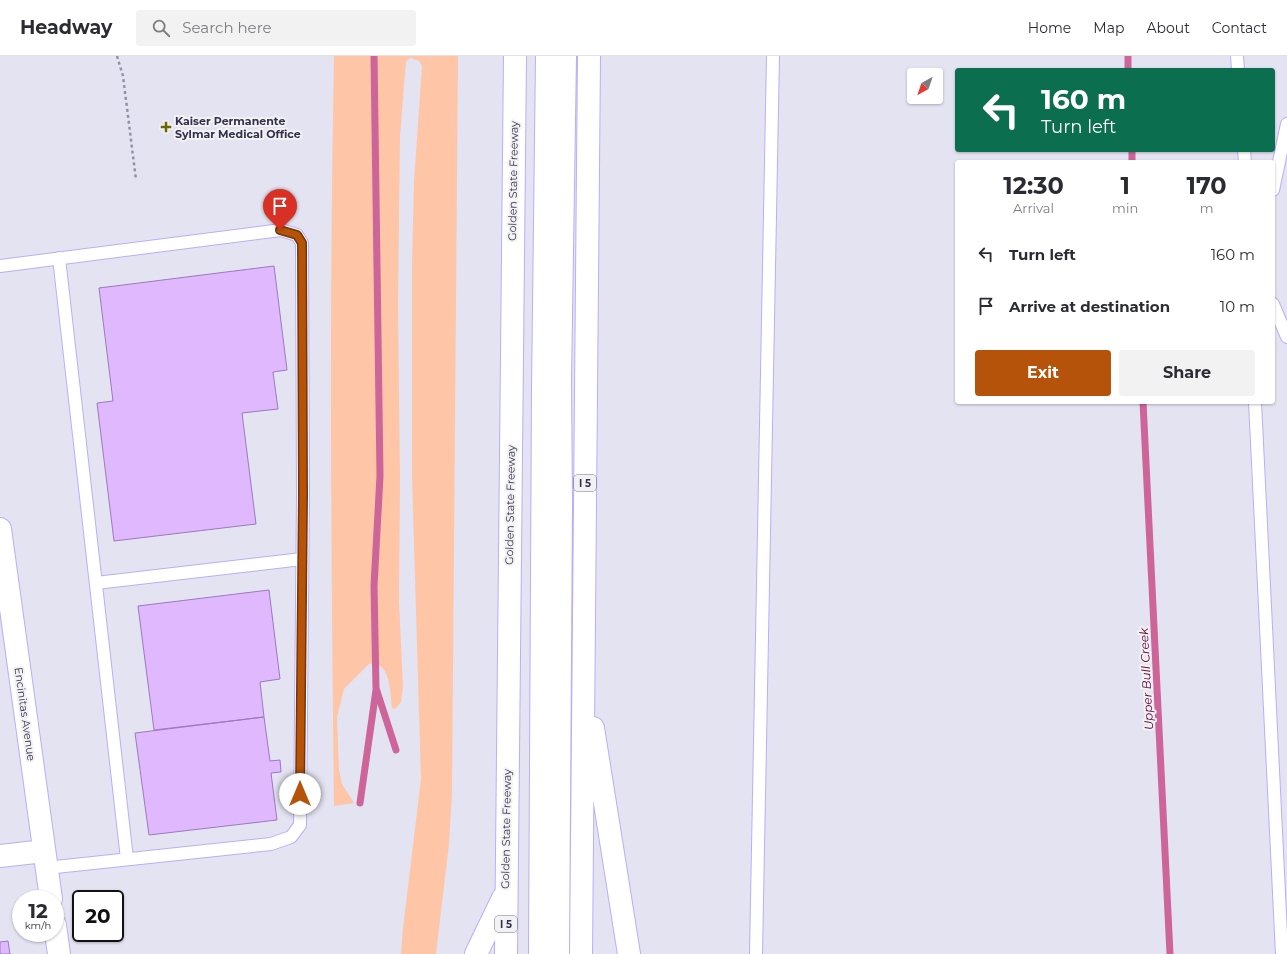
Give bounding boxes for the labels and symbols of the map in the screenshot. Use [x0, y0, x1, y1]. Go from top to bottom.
north arrow [907, 68, 943, 104]
place label: Kaiser Permanente Sylmar Medical Office [175, 114, 301, 141]
marker: Kaiser Permanente Sylmar Medical Office [160, 121, 172, 133]
street label: Golden State Freeway [505, 121, 521, 241]
pin [263, 189, 297, 230]
street label: Golden State Freeway [502, 445, 518, 565]
road number: I 5 [574, 475, 596, 491]
water label: Upper Bull Creek [1136, 627, 1156, 730]
street label: Encinitas Avenue [11, 666, 39, 762]
street label: Golden State Freeway [498, 769, 514, 889]
position arrow [279, 773, 321, 815]
speed limit sign: 20 [72, 890, 124, 942]
road number: I 5 [495, 916, 517, 932]

